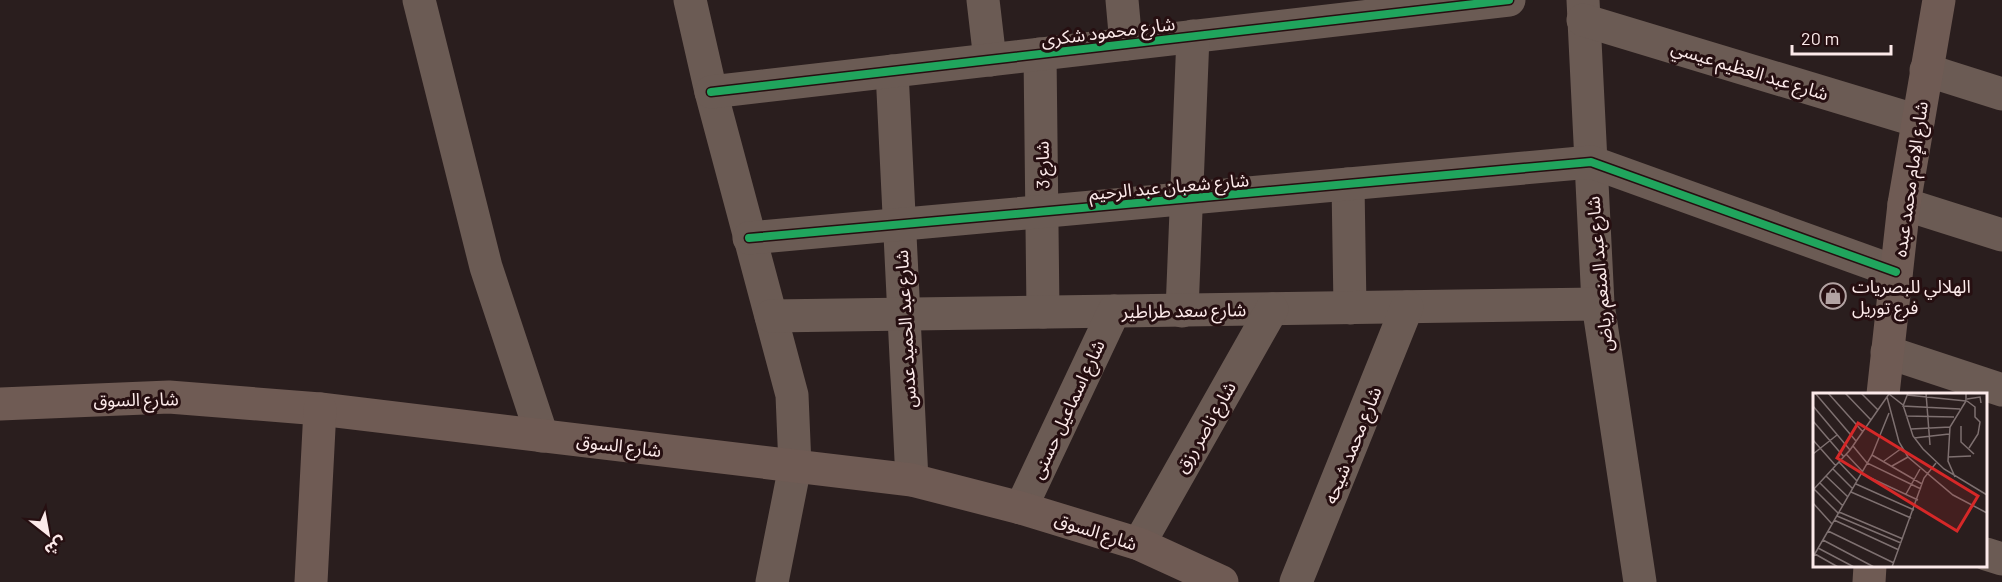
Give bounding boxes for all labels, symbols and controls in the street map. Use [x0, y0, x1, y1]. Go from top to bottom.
street label: شارع محمود شكرى [1040, 12, 1177, 54]
scale bar [1792, 18, 1891, 56]
text: 20 m [1801, 27, 1839, 49]
street label: شارع عبد العظيم عيسي [1668, 36, 1831, 108]
street label: شارع الإمام محمد عبده [1888, 100, 1936, 259]
street label: شارع 3 [1031, 141, 1057, 189]
street label: شارع شعبان عبد الرحيم [1088, 168, 1250, 208]
street label: شارع عبد المنعم رياض [1581, 195, 1621, 353]
street label: شارع عبد الحميد عدس [890, 249, 924, 409]
place label: الهلالي للبصريات فرع توريل [1852, 275, 1971, 322]
shop icon: الهلالي للبصريات فرع توريل [1818, 281, 1848, 311]
street label: شارع سعد طراطير [1121, 298, 1247, 326]
street label: شارع اسماعيل حسنى [1025, 336, 1112, 484]
street label: شارع ناصر رزق [1170, 377, 1244, 479]
street label: شارع محمد شيحه [1319, 383, 1389, 508]
street label: شارع السوق [93, 387, 179, 415]
inset map [1813, 393, 1987, 567]
street label: شارع السوق [575, 429, 663, 465]
north arrow [18, 504, 78, 564]
street label: شارع السوق [1051, 507, 1140, 558]
text: ش [41, 533, 70, 561]

